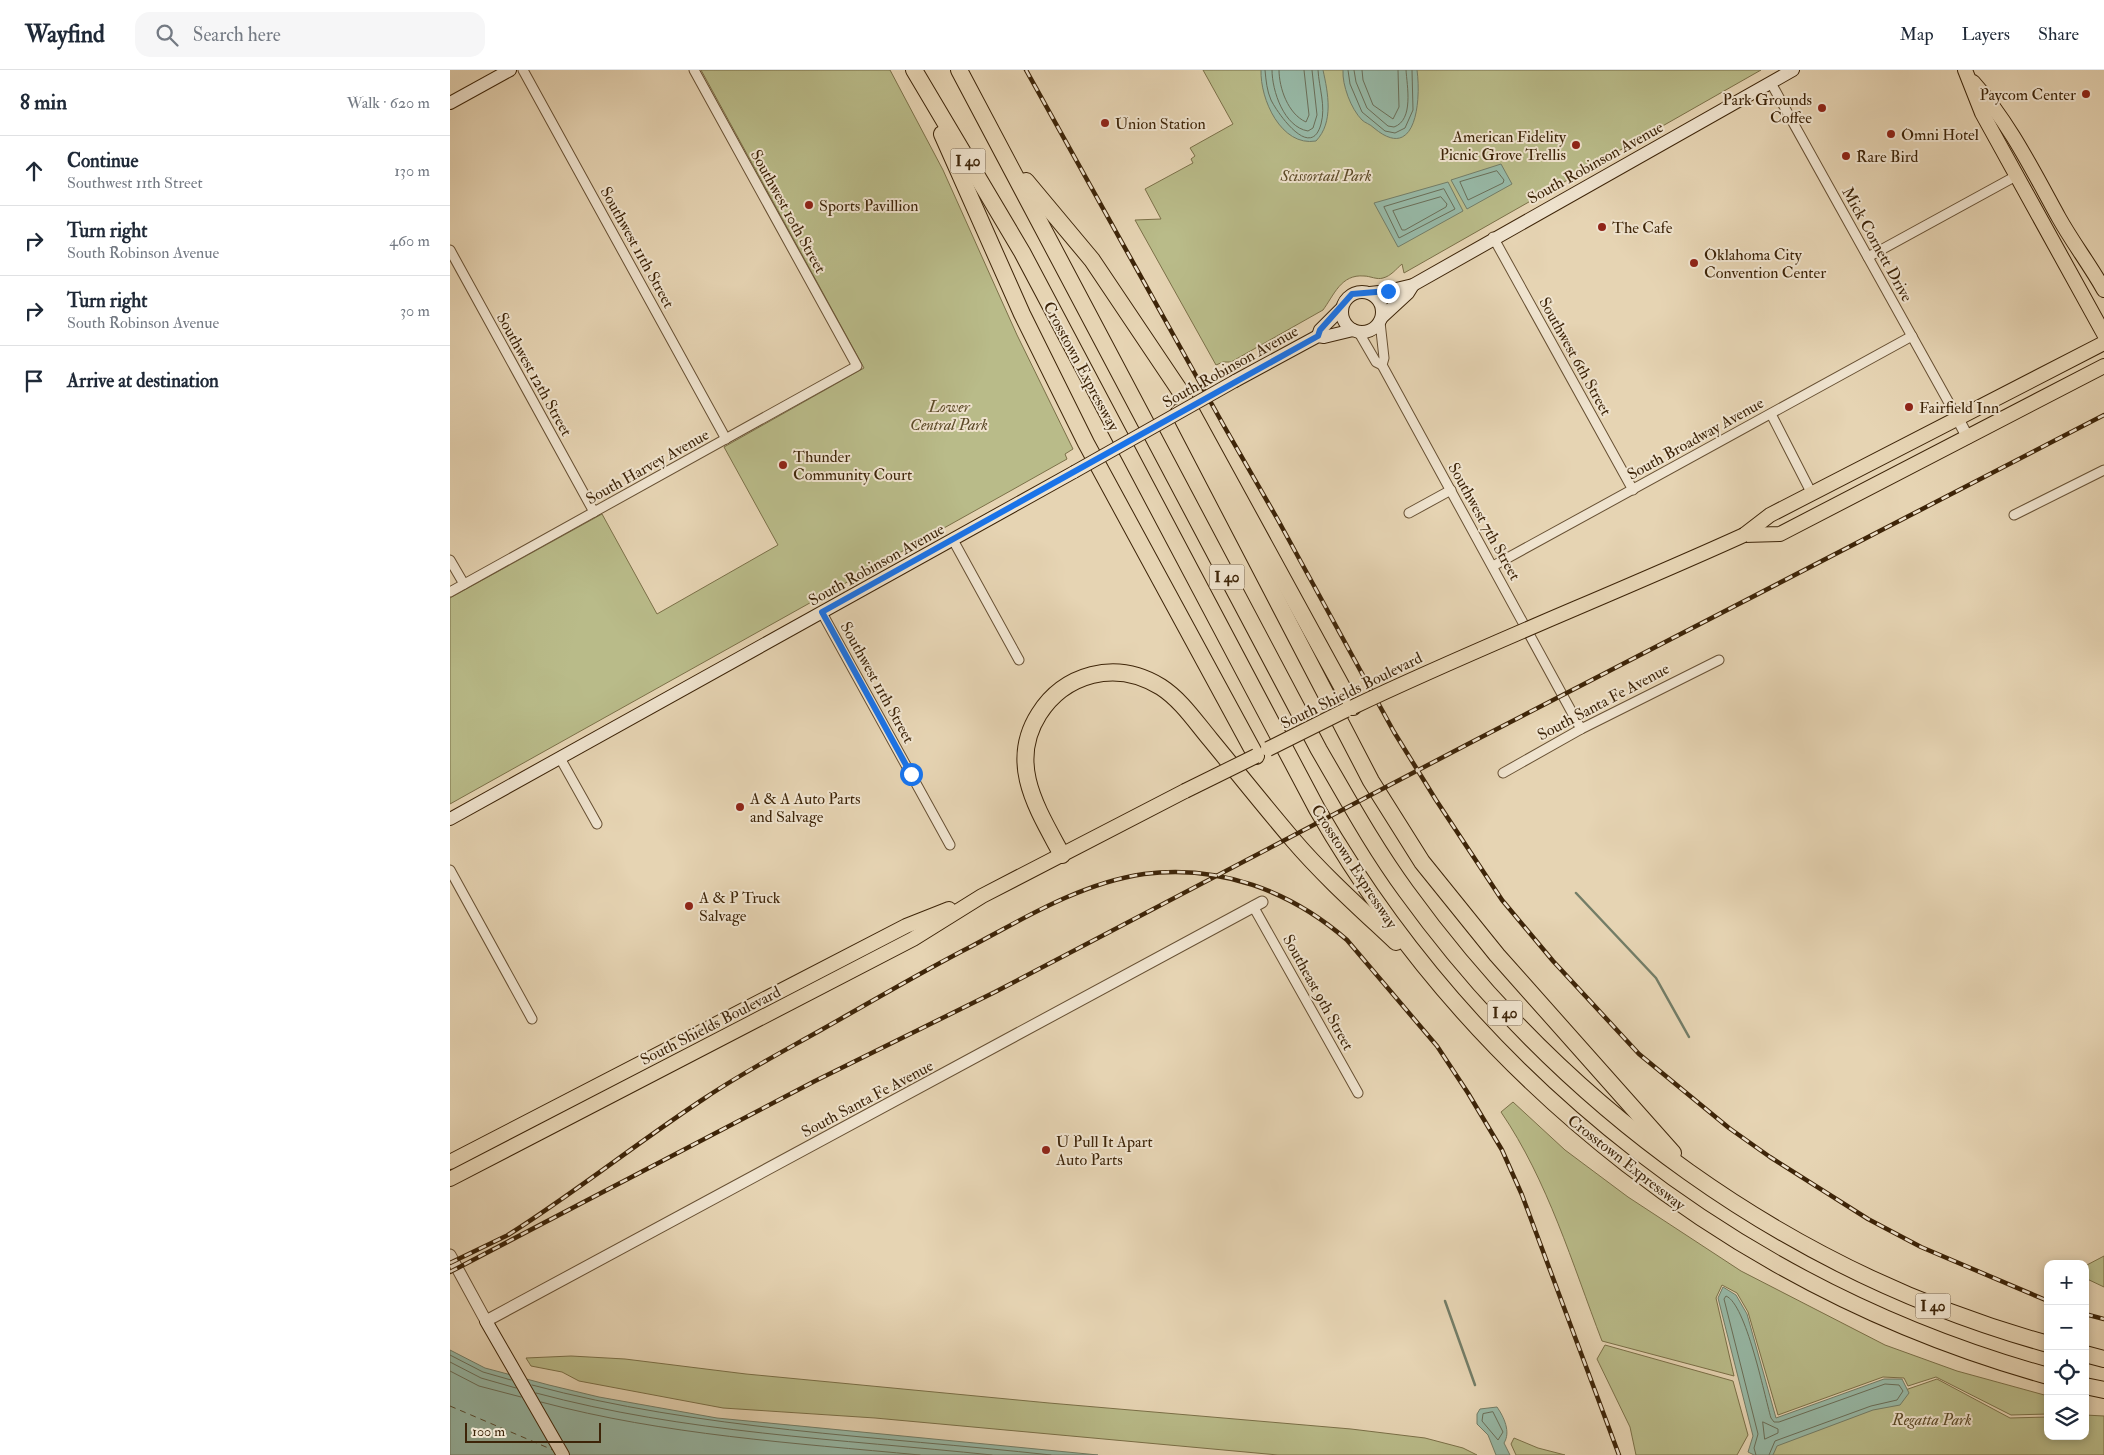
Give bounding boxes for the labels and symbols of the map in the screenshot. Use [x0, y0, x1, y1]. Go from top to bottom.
place label: Paycom Center [1979, 85, 2076, 105]
marker: Paycom Center [2080, 88, 2092, 100]
place label: Park Grounds Coffee [1723, 90, 1812, 128]
marker: Park Grounds Coffee [1816, 102, 1828, 114]
place label: Union Station [1115, 114, 1206, 134]
marker: Union Station [1099, 117, 1111, 129]
street label: South Robinson Avenue [1524, 117, 1667, 209]
place label: Omni Hotel [1901, 125, 1979, 145]
place label: American Fidelity Picnic Grove Trellis [1439, 127, 1567, 165]
marker: Omni Hotel [1885, 128, 1897, 140]
marker: American Fidelity Picnic Grove Trellis [1570, 139, 1582, 151]
street label: Southwest 10th Street [746, 146, 830, 277]
place label: Rare Bird [1856, 147, 1919, 167]
road number: I 40 [950, 148, 986, 174]
marker: Rare Bird [1840, 150, 1852, 162]
park label: Scissortail Park [1279, 166, 1372, 186]
street label: Southwest 11th Street [596, 183, 679, 312]
street label: Mick Cornett Drive [1837, 184, 1917, 306]
place label: Sports Pavillion [819, 196, 918, 217]
marker: Sports Pavillion [803, 199, 815, 211]
place label: The Cafe [1612, 218, 1673, 238]
marker: The Cafe [1596, 221, 1608, 233]
place label: Oklahoma City Convention Center [1704, 245, 1826, 283]
marker: Oklahoma City Convention Center [1688, 257, 1700, 269]
route end [1377, 280, 1400, 303]
street label: Southwest 6th Street [1534, 294, 1616, 419]
street label: Crosstown Expressway [1038, 298, 1124, 436]
street label: Southwest 12th Street [492, 309, 576, 440]
street label: South Robinson Avenue [1159, 321, 1302, 413]
street label: South Broadway Avenue [1624, 393, 1768, 485]
park label: Lower Central Park [910, 397, 988, 435]
place label: Fairfield Inn [1919, 398, 1999, 418]
marker: Fairfield Inn [1903, 401, 1915, 413]
street label: South Harvey Avenue [582, 425, 713, 509]
place label: Thunder Community Court [793, 447, 912, 485]
marker: Thunder Community Court [777, 459, 789, 471]
street label: Southwest 7th Street [1443, 459, 1525, 584]
street label: South Robinson Avenue [805, 519, 948, 611]
road number: I 40 [1210, 564, 1244, 590]
street label: Southwest 11th Street [836, 618, 919, 747]
street label: South Shields Boulevard [1277, 648, 1426, 734]
street label: South Santa Fe Avenue [1534, 659, 1673, 745]
route start [900, 763, 923, 786]
place label: A & A Auto Parts and Salvage [749, 789, 861, 827]
marker: A & A Auto Parts and Salvage [734, 801, 746, 813]
street label: Crosstown Expressway [1306, 801, 1402, 934]
place label: A & P Truck Salvage [698, 888, 781, 926]
marker: A & P Truck Salvage [683, 900, 695, 912]
street label: Southeast 9th Street [1278, 931, 1358, 1054]
street label: South Shields Boulevard [637, 982, 784, 1070]
road number: I 40 [1488, 1000, 1522, 1026]
street label: South Santa Fe Avenue [798, 1056, 937, 1142]
street label: Crosstown Expressway [1563, 1111, 1690, 1216]
place label: U Pull It Apart Auto Parts [1055, 1132, 1153, 1170]
marker: U Pull It Apart Auto Parts [1040, 1144, 1052, 1156]
road number: I 40 [1916, 1294, 1950, 1318]
park label: Regatta Park [1891, 1410, 1972, 1430]
scale bar [465, 1420, 601, 1443]

